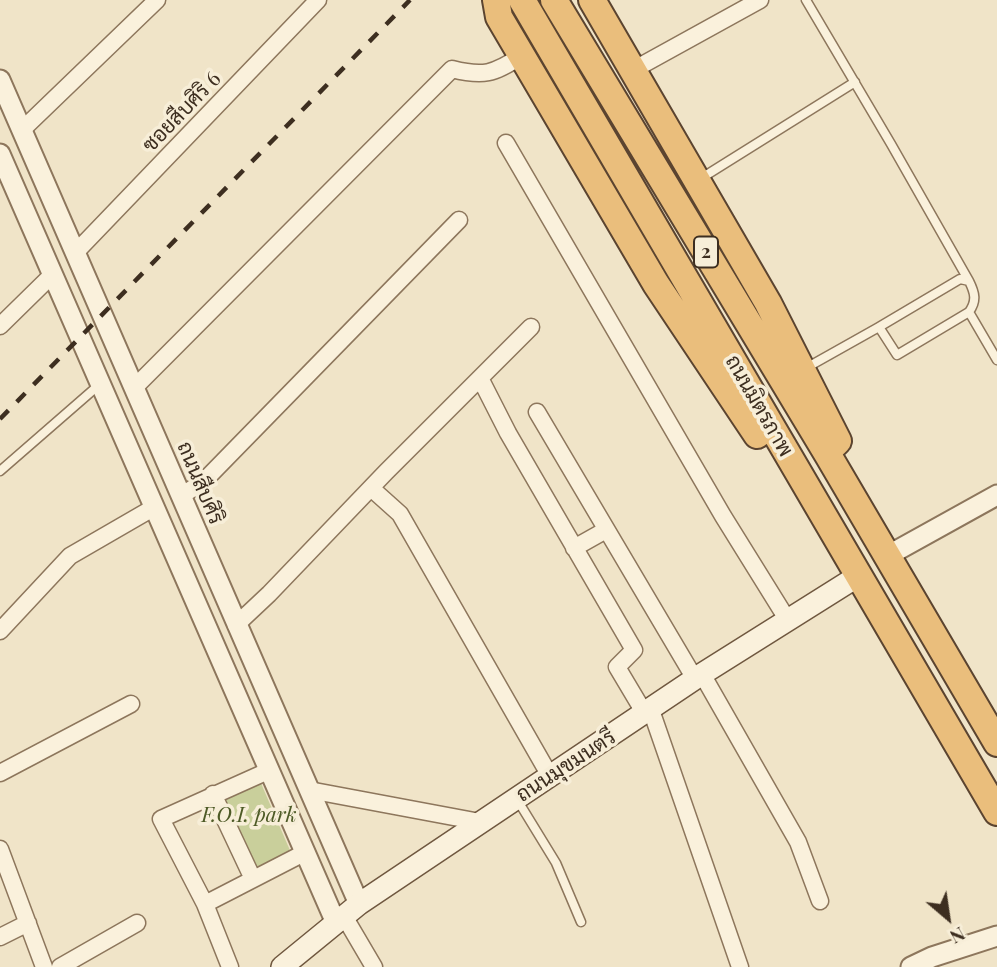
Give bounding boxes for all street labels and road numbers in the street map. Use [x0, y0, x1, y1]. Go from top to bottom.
street label: ซอยสืบศิริ 6 [138, 67, 226, 157]
road number: 2 [694, 236, 718, 268]
street label: ถนนมิตรภาพ [720, 351, 798, 461]
street label: ถนนสืบศิริ [171, 438, 229, 528]
street label: ถนนมุขมนตรี [512, 725, 620, 807]

